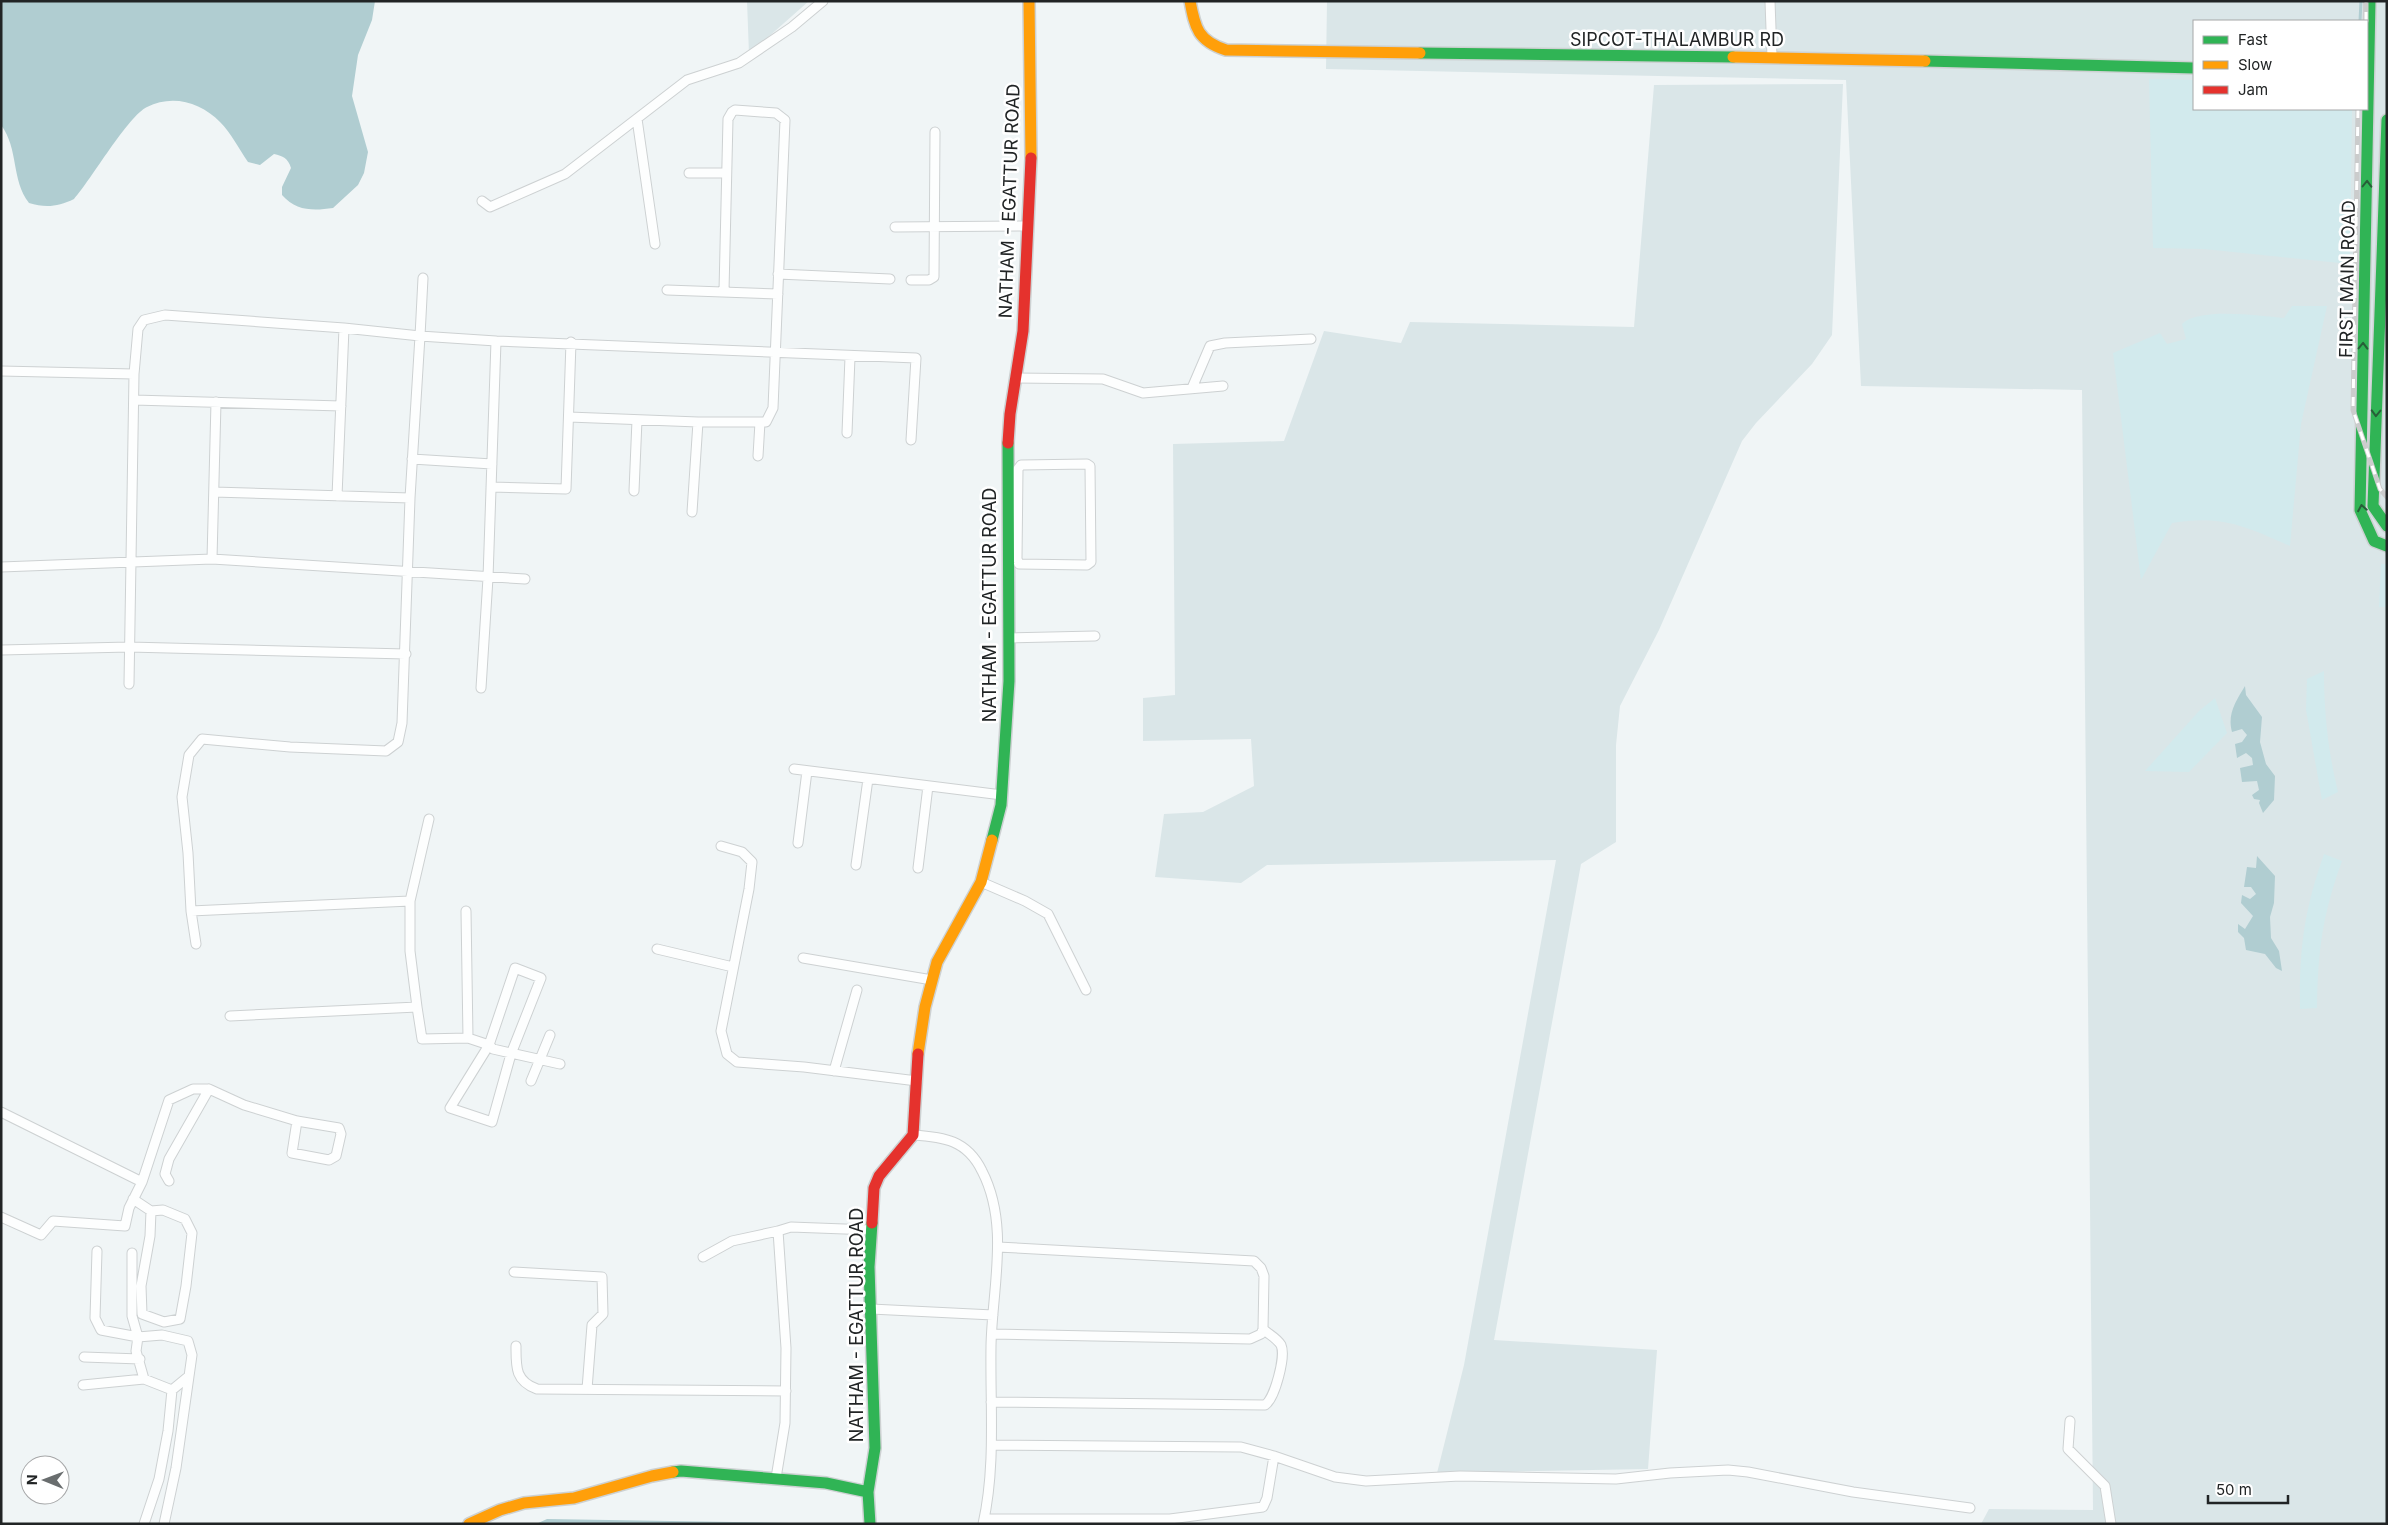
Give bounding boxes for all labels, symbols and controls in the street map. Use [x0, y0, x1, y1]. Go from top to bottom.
legend [2193, 20, 2368, 110]
street label: SIPCOT-THALAMBUR RD [1570, 29, 1784, 50]
text: Fast [2238, 30, 2268, 49]
text: Slow [2238, 55, 2272, 74]
text: Jam [2238, 80, 2268, 99]
street label: NATHAM - EGATTUR ROAD [994, 83, 1024, 319]
one-way arrow [2361, 179, 2372, 187]
street label: FIRST MAIN ROAD [2335, 200, 2359, 358]
one-way arrow [2358, 342, 2368, 350]
one-way arrow [2371, 410, 2381, 418]
street label: NATHAM - EGATTUR ROAD [979, 488, 1000, 722]
one-way arrow [2357, 504, 2367, 513]
street label: NATHAM - EGATTUR ROAD [846, 1208, 867, 1442]
north arrow [20, 1455, 70, 1505]
scale bar [2208, 1472, 2288, 1504]
text: N [23, 1474, 40, 1485]
text: 50 m [2216, 1480, 2252, 1499]

